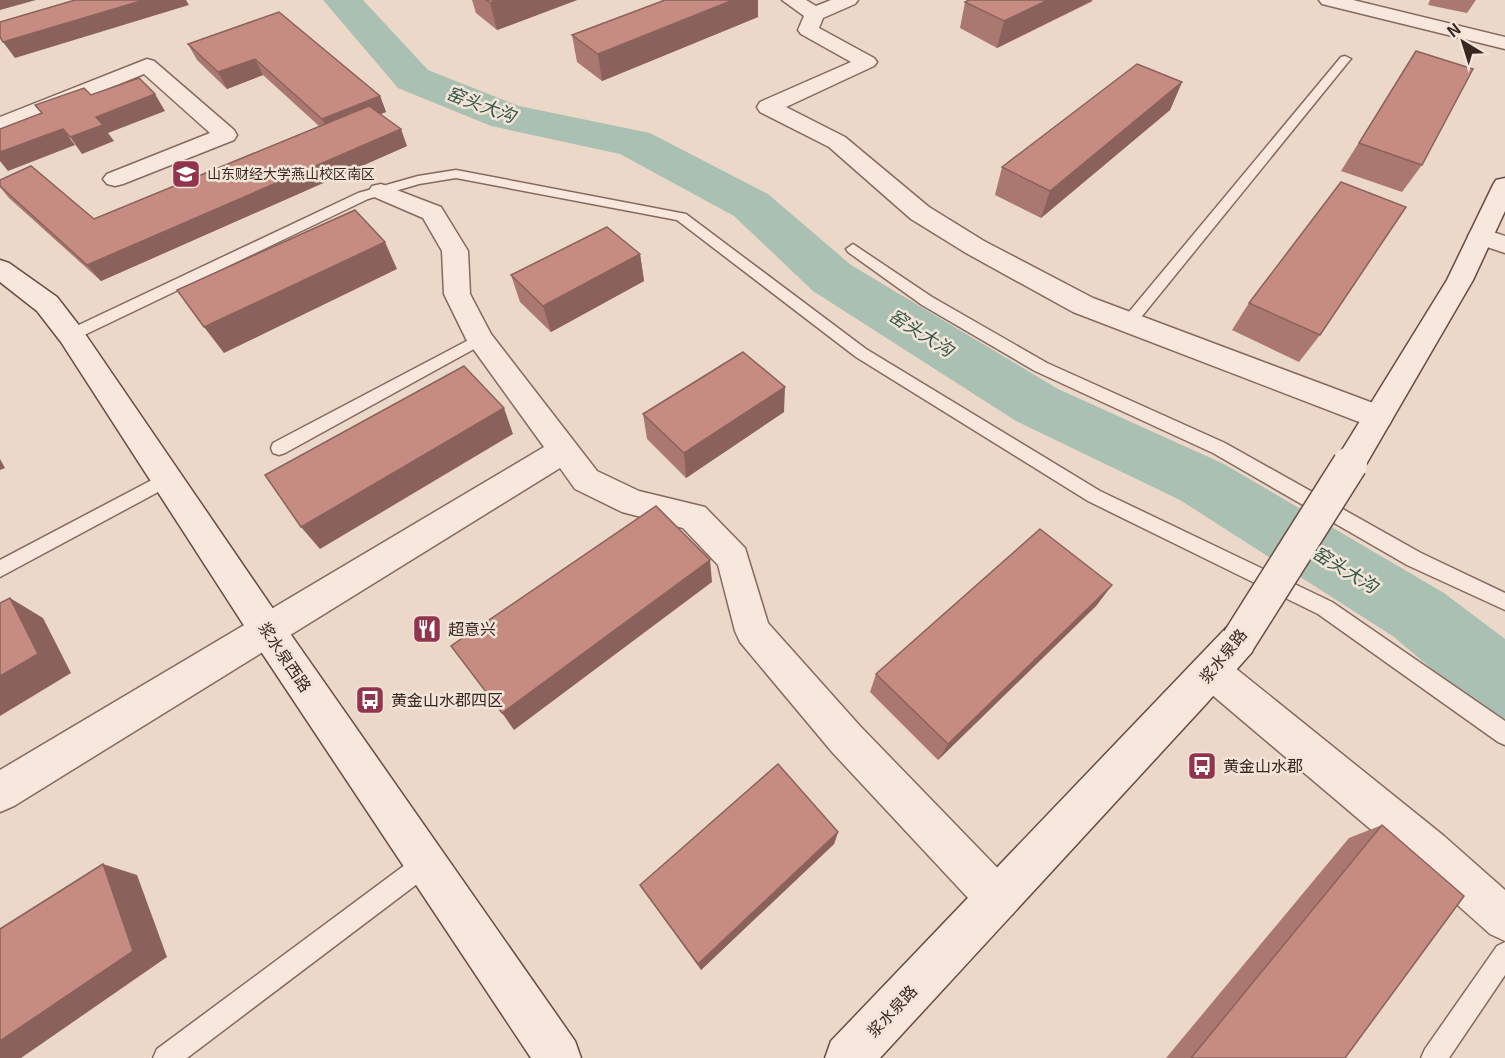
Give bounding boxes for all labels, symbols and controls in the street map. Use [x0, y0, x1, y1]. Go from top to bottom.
north arrow [1433, 12, 1493, 72]
text: N [1441, 16, 1465, 43]
water label: 窑头大沟 [443, 79, 522, 128]
school or university icon: 山东财经大学燕山校区南区 [170, 158, 202, 190]
place label: 山东财经大学燕山校区南区 [207, 163, 375, 183]
water label: 窑头大沟 [885, 301, 961, 362]
water label: 窑头大沟 [1308, 539, 1385, 599]
restaurant icon: 超意兴 [411, 613, 443, 645]
place label: 超意兴 [448, 616, 496, 640]
street label: 浆水泉西路 [254, 617, 318, 696]
street label: 浆水泉路 [1193, 623, 1252, 688]
bus stop icon: 黄金山水郡四区 [354, 684, 386, 716]
place label: 黄金山水郡四区 [391, 687, 503, 711]
bus stop icon: 黄金山水郡 [1186, 750, 1218, 782]
place label: 黄金山水郡 [1223, 753, 1303, 777]
street label: 浆水泉路 [861, 979, 922, 1042]

